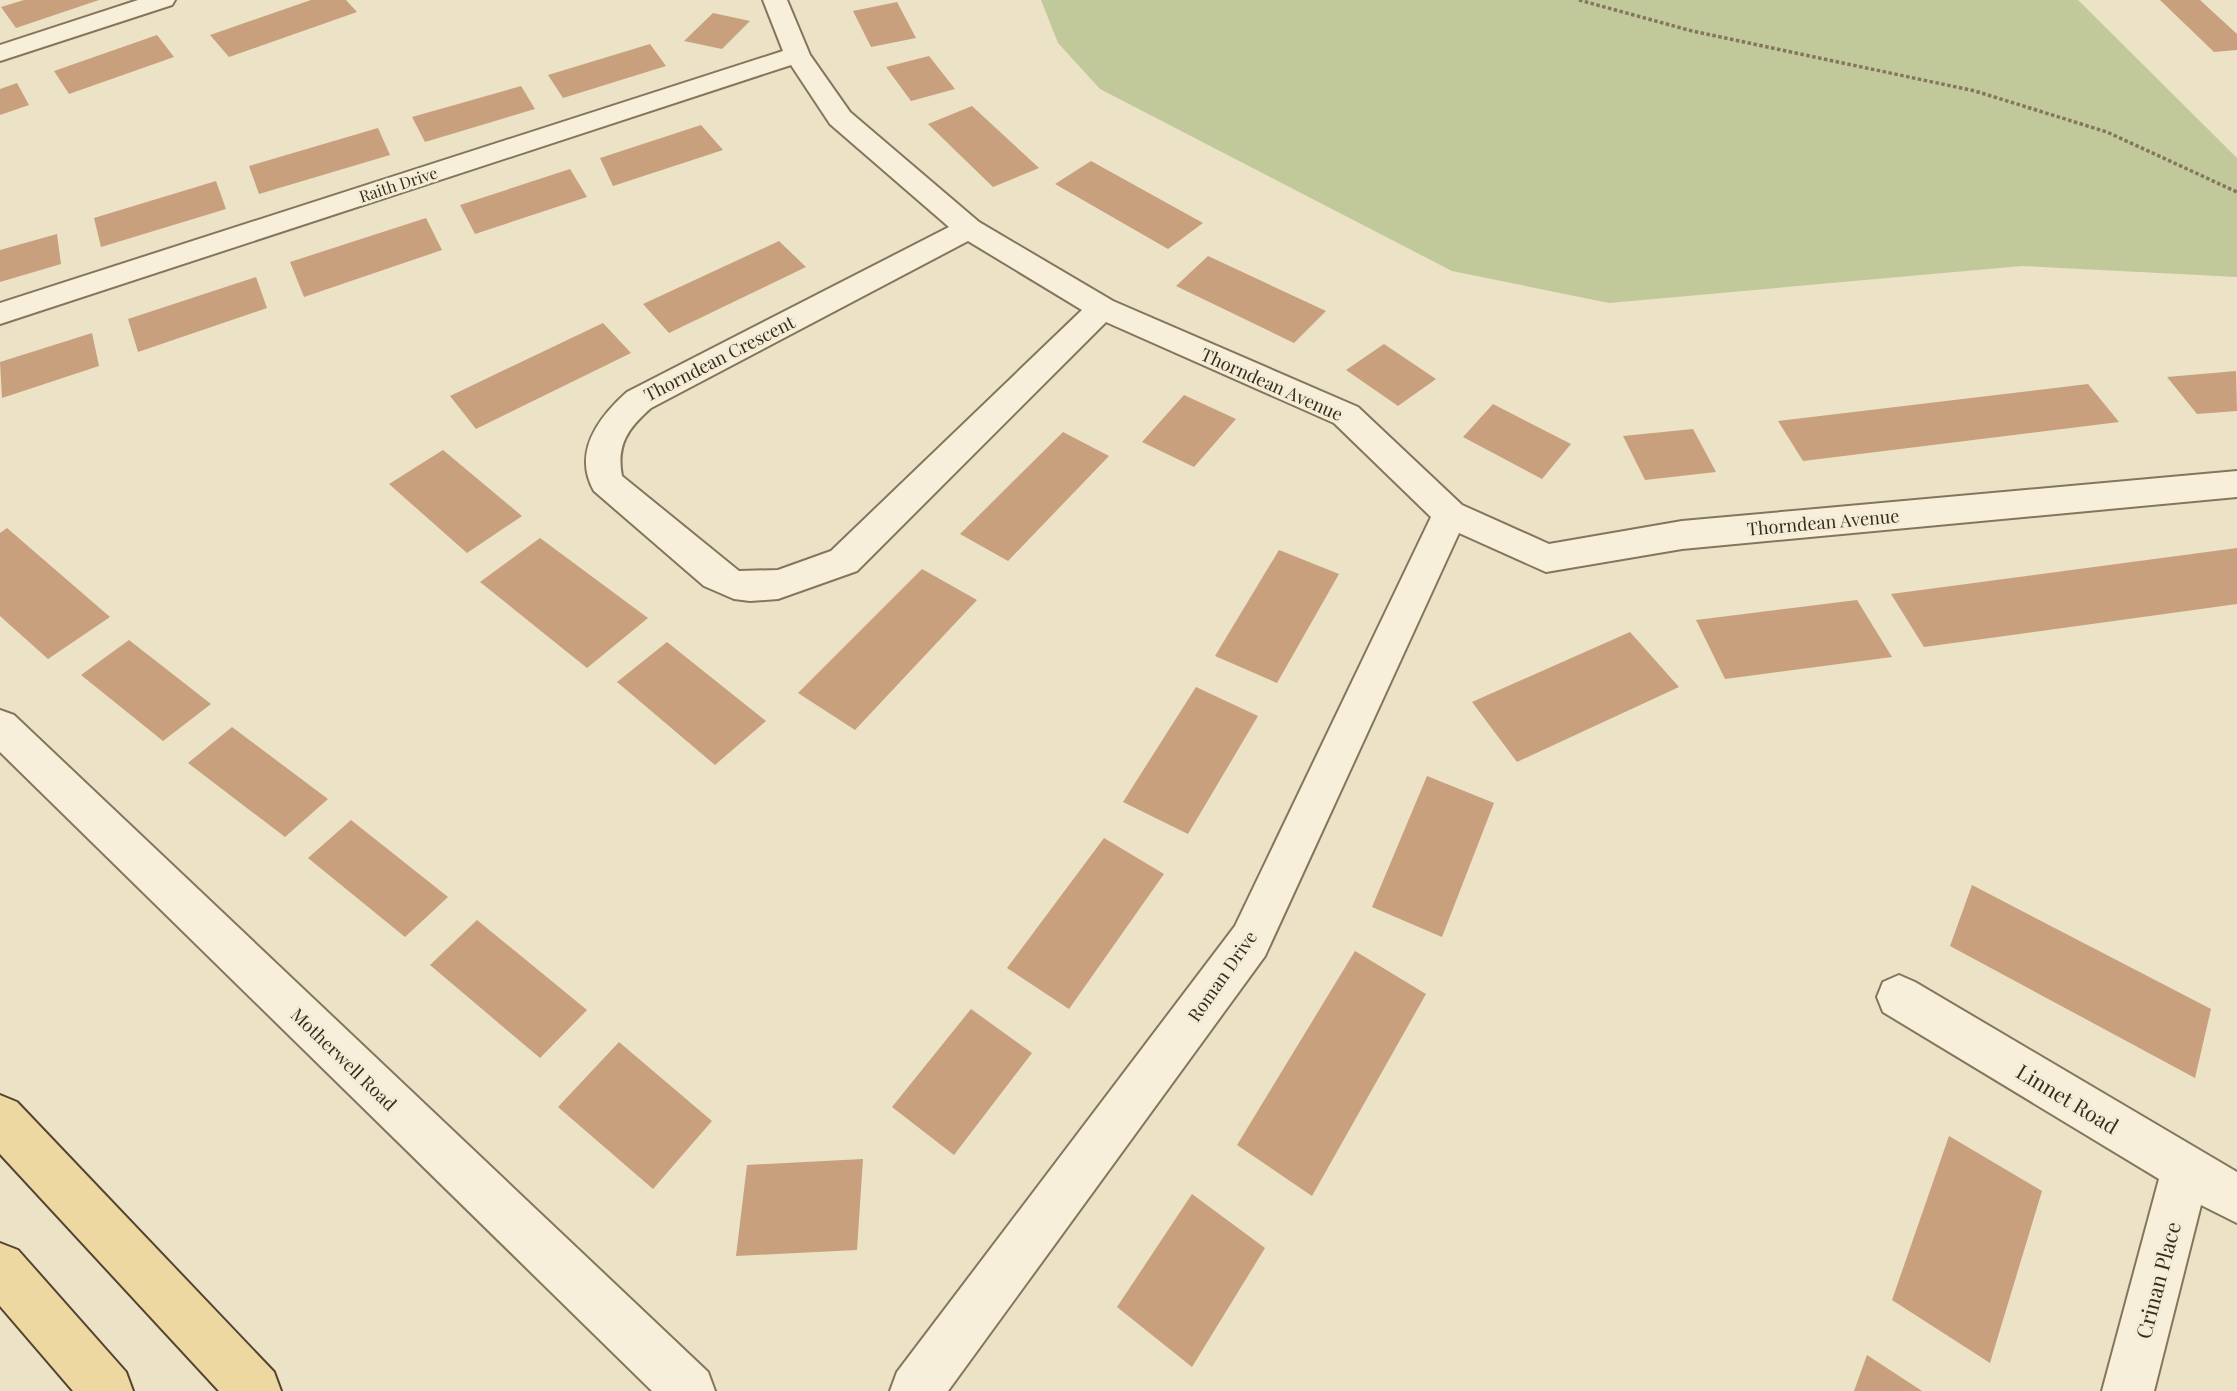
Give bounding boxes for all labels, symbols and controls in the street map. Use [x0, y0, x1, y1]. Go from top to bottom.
street label: Raith Drive [356, 161, 440, 207]
street label: Thorndean Crescent [640, 309, 799, 406]
street label: Thorndean Avenue [1197, 342, 1347, 426]
street label: Thorndean Avenue [1746, 503, 1900, 541]
street label: Roman Drive [1182, 926, 1262, 1026]
street label: Motherwell Road [286, 1002, 402, 1116]
street label: Linnet Road [2012, 1057, 2124, 1139]
street label: Crinan Place [2128, 1218, 2186, 1342]

